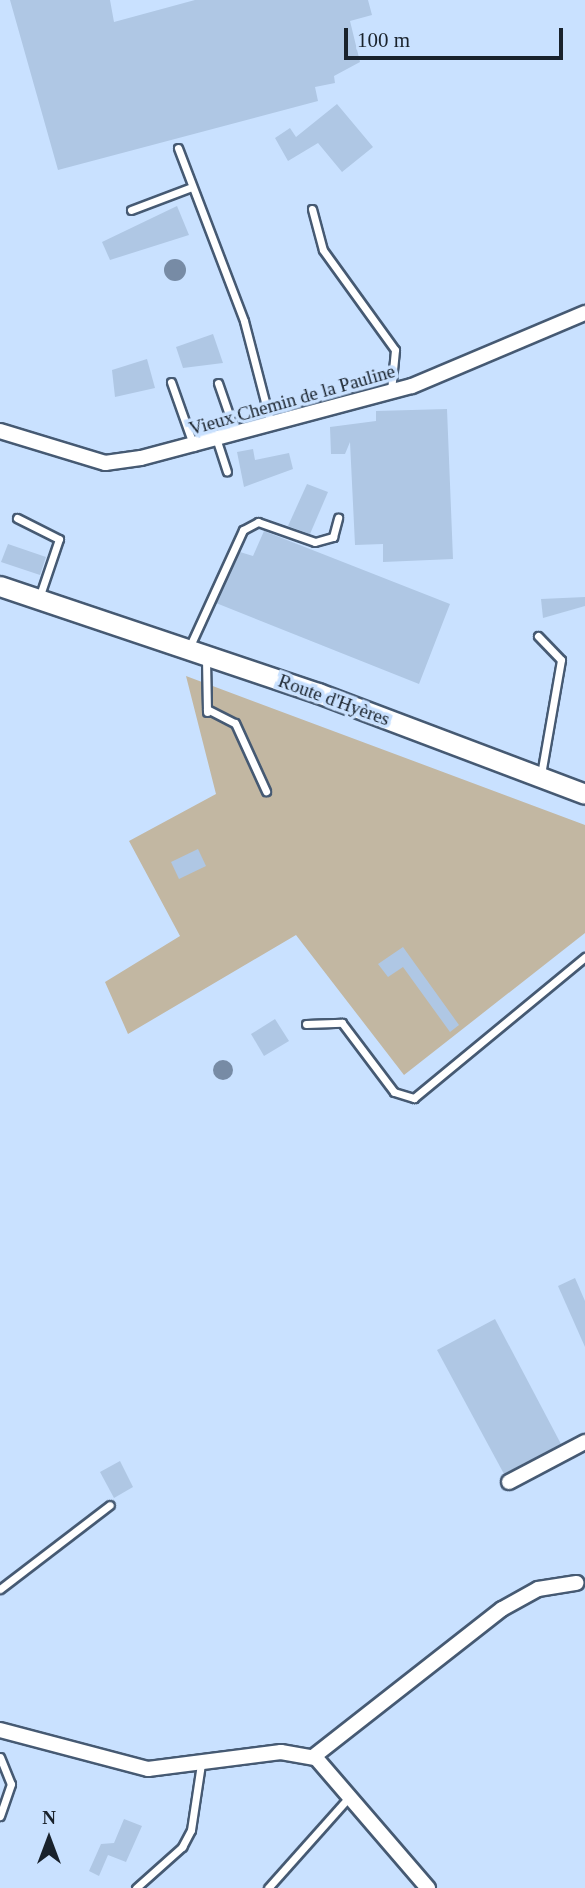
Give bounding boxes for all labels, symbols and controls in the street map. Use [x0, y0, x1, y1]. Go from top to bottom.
scale bar [347, 14, 566, 58]
text: 100 m [357, 28, 410, 52]
street label: Vieux Chemin de la Pauline [186, 360, 398, 440]
street label: Route d'Hyères [275, 669, 393, 731]
north arrow [14, 1804, 84, 1874]
text: N [42, 1807, 56, 1828]

